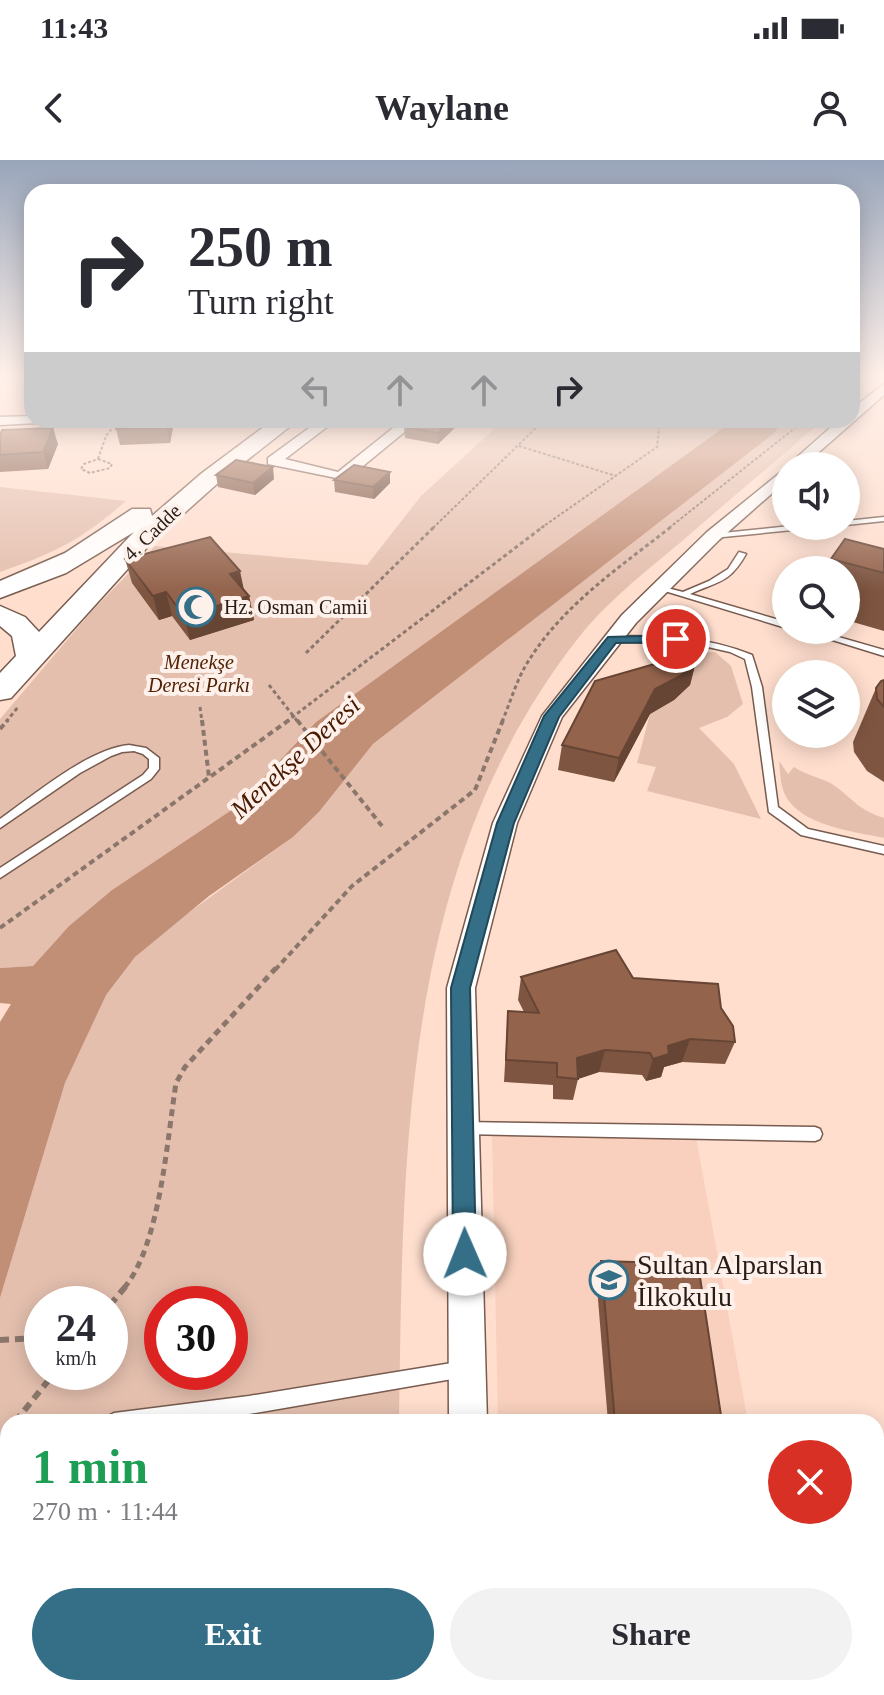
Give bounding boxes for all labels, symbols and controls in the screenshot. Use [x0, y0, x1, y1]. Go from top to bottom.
text: 11:43 [40, 11, 108, 44]
icon: back [32, 86, 76, 130]
icon: person [808, 86, 852, 130]
text: Waylane [375, 88, 509, 128]
icon: right [56, 216, 160, 320]
text: 250 m [188, 216, 333, 278]
text: Turn right [188, 282, 334, 322]
icon: left [294, 368, 338, 412]
icon: ahead [378, 368, 422, 412]
icon: ahead [462, 368, 506, 412]
icon: right [546, 368, 590, 412]
map controls [772, 452, 860, 748]
button: sound [772, 452, 860, 540]
street label: 4. Cadde [119, 499, 185, 565]
button: search [772, 556, 860, 644]
mosque icon: Hz. Osman Camii [175, 586, 217, 628]
place label: Hz. Osman Camii [224, 596, 368, 618]
pin [642, 605, 710, 673]
icon: arrive [654, 617, 698, 661]
park label: Menekşe Deresi Parkı [147, 651, 250, 696]
button: layers [772, 660, 860, 748]
water label: Menekşe Deresi [224, 690, 366, 825]
position arrow [423, 1212, 507, 1296]
place label: Sultan Alparslan İlkokulu [637, 1249, 823, 1312]
school or university icon: Sultan Alparslan İlkokulu [588, 1259, 630, 1301]
speed limit sign: 30 [144, 1286, 248, 1390]
text: 24 [56, 1305, 96, 1350]
text: km/h [55, 1347, 97, 1369]
text: 1 min [32, 1440, 148, 1493]
button: close [768, 1440, 852, 1524]
text: 270 m · 11:44 [32, 1497, 178, 1526]
button: Exit [32, 1588, 434, 1680]
button: Share [450, 1588, 852, 1680]

